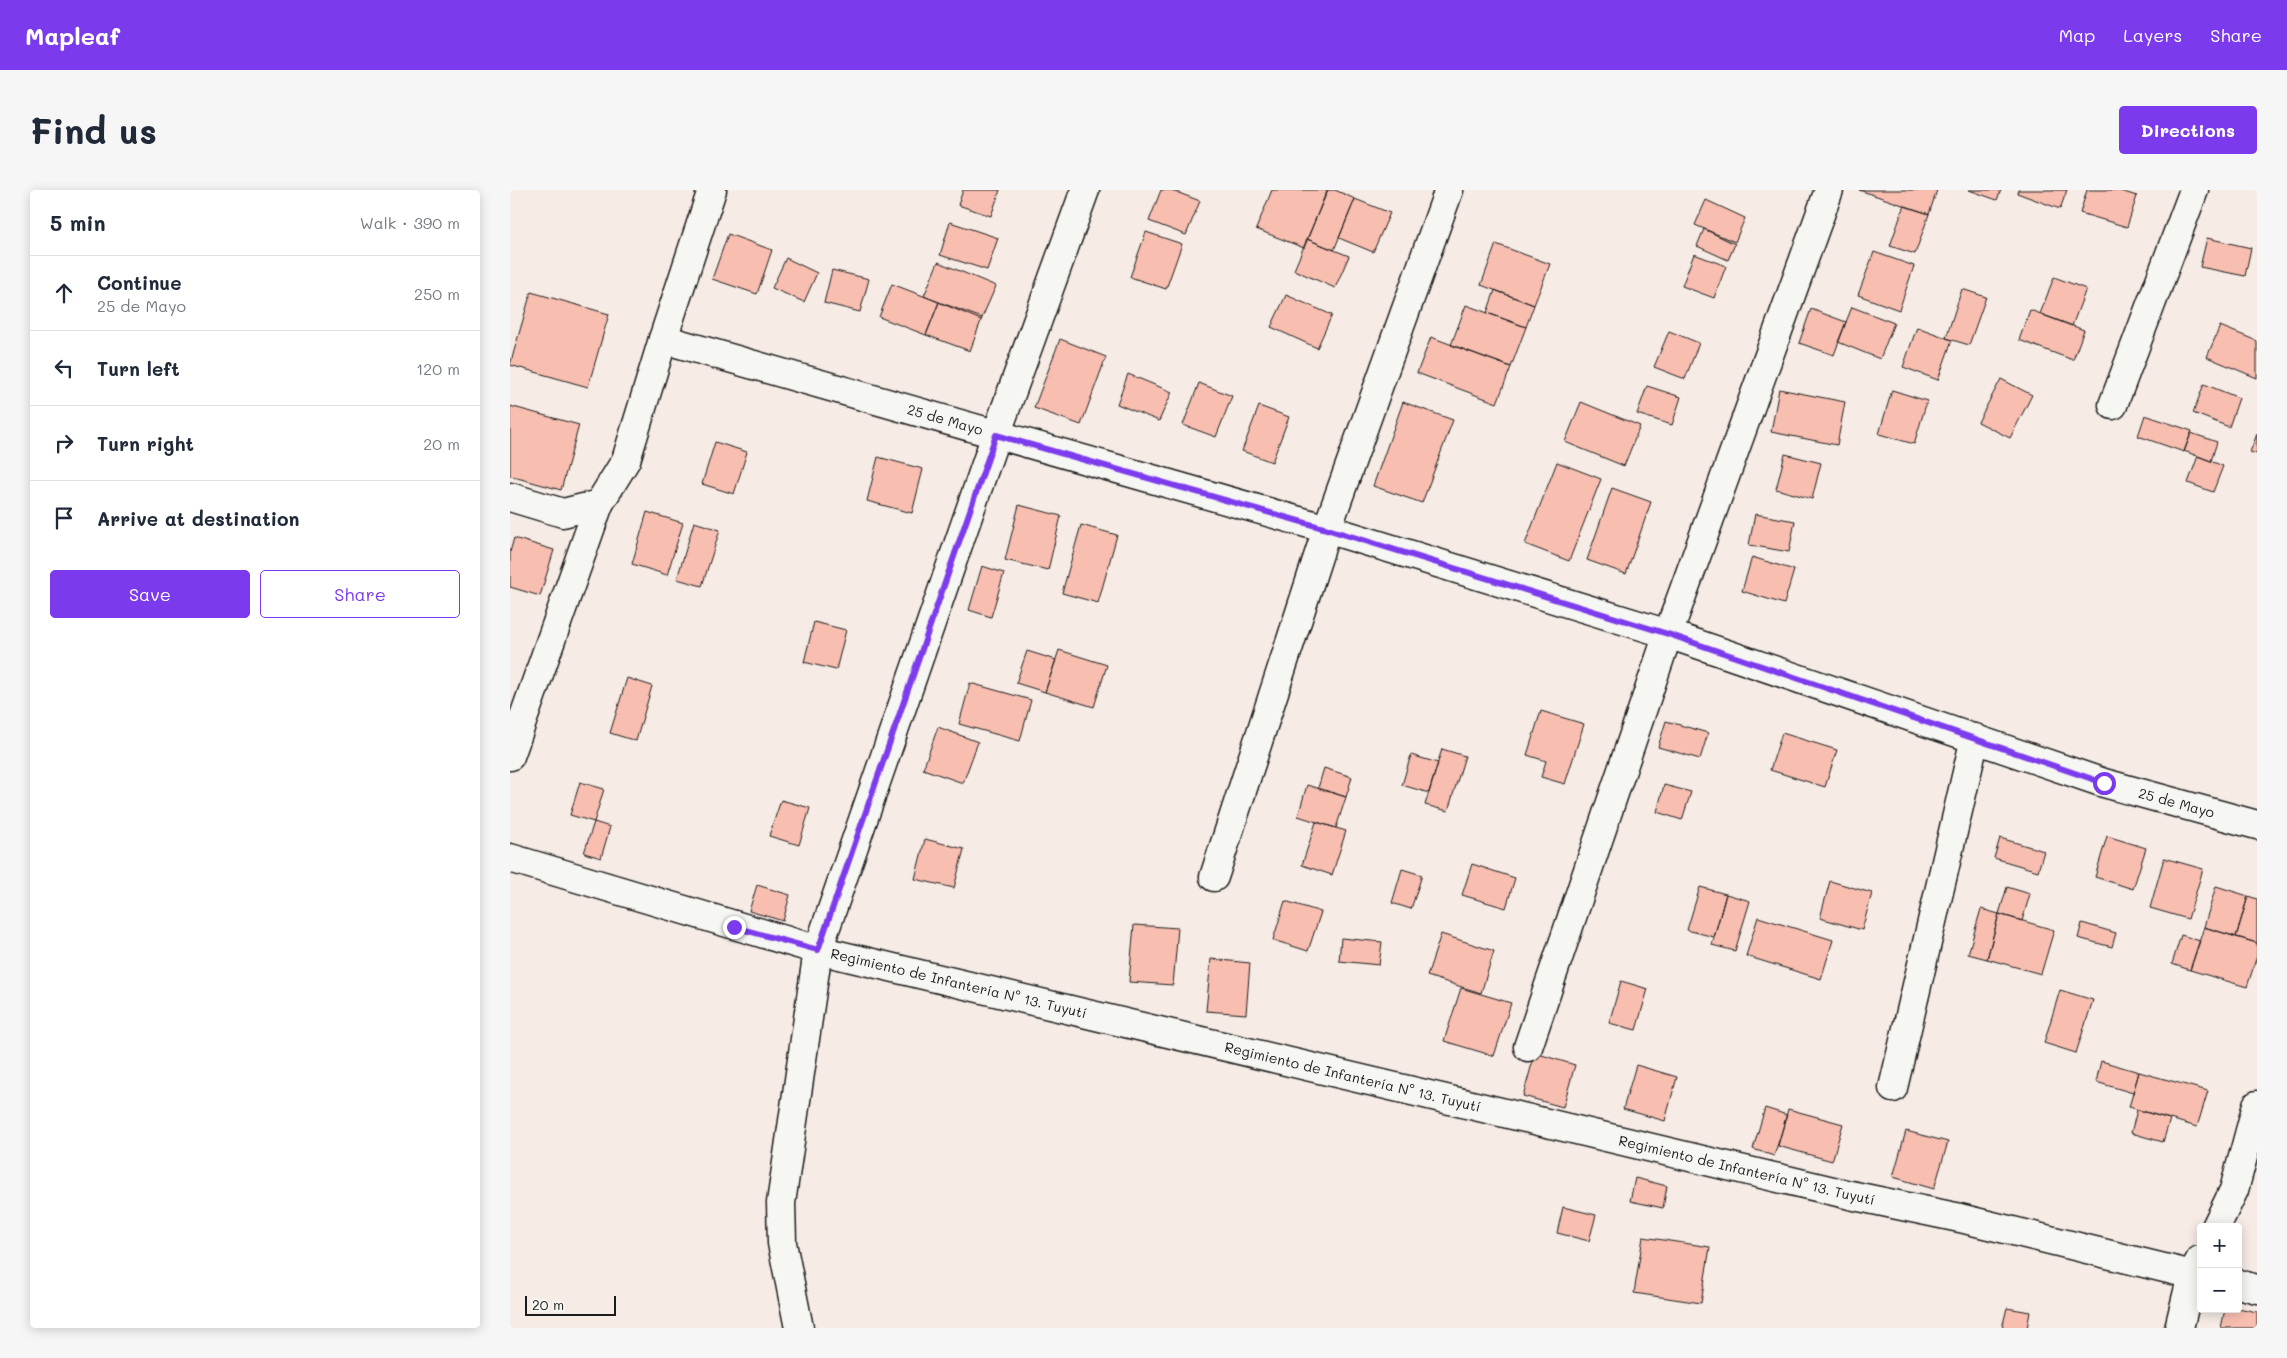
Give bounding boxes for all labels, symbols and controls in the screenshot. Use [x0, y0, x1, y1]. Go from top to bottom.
text: Mapleaf [25, 20, 120, 51]
text: Map [2059, 23, 2095, 47]
text: Layers [2123, 23, 2182, 47]
text: Share [2210, 23, 2262, 47]
button: Directions [2119, 106, 2257, 154]
text: Find us [30, 107, 157, 153]
text: 5 min [50, 209, 106, 236]
text: Walk · 390 m [360, 212, 460, 233]
text: Continue [97, 270, 182, 295]
icon: ahead [50, 279, 78, 307]
text: 250 m [414, 283, 460, 304]
text: 25 de Mayo [97, 295, 186, 316]
icon: left [50, 354, 78, 382]
text: Turn left [97, 356, 180, 381]
text: 120 m [416, 358, 460, 379]
street label: 25 de Mayo [905, 399, 985, 439]
icon: right [50, 429, 78, 457]
text: Turn right [97, 431, 194, 456]
text: 20 m [423, 433, 460, 454]
icon: arrive [50, 504, 78, 532]
text: Arrive at destination [97, 506, 300, 531]
button: Save [50, 570, 250, 618]
button: Share [260, 570, 460, 618]
route start [2093, 772, 2116, 795]
street label: 25 de Mayo [2136, 783, 2217, 822]
route end [723, 916, 746, 939]
street label: Regimiento de Infantería N° 13. Tuyutí [829, 943, 1089, 1022]
street label: Regimiento de Infantería N° 13. Tuyutí [1223, 1037, 1483, 1116]
street label: Regimiento de Infantería N° 13. Tuyutí [1617, 1130, 1877, 1209]
map controls [2197, 1223, 2242, 1313]
button: + [2197, 1223, 2242, 1268]
button: − [2197, 1268, 2242, 1313]
scale bar [525, 1293, 616, 1316]
text: 20 m [532, 1295, 564, 1314]

